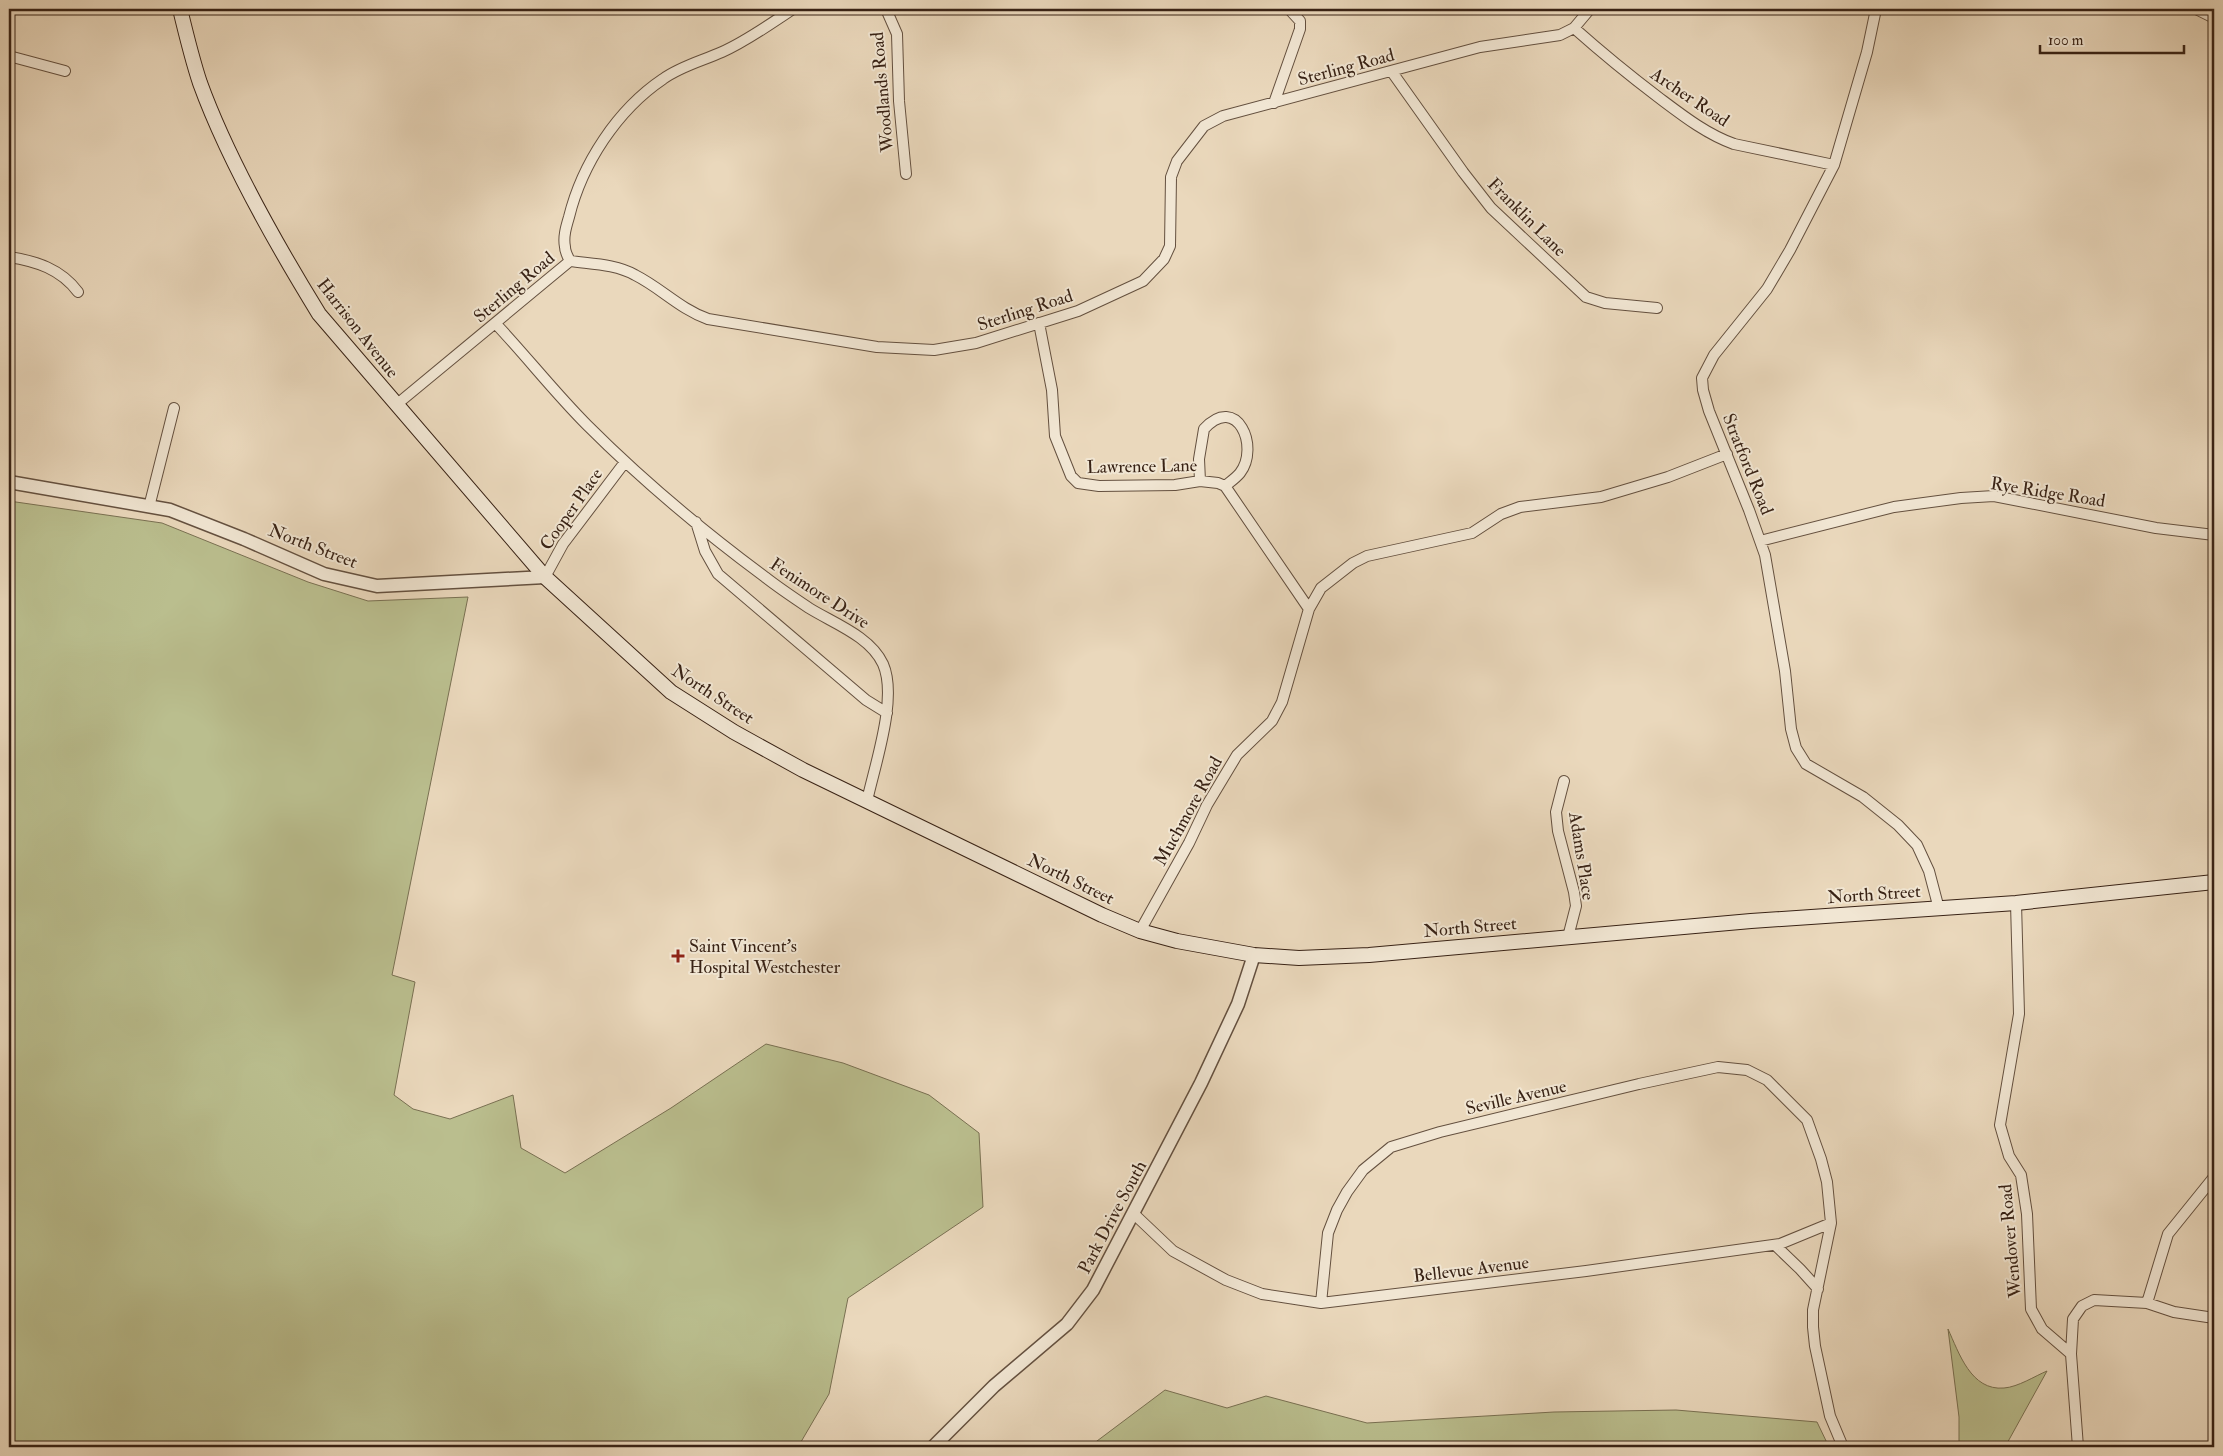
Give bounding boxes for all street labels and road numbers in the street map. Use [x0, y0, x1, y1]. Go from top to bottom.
street label: Woodlands Road [866, 31, 899, 154]
street label: Sterling Road [1295, 44, 1397, 91]
street label: Archer Road [1645, 62, 1734, 132]
street label: Franklin Lane [1482, 173, 1571, 262]
street label: Sterling Road [469, 247, 560, 328]
street label: Harrison Avenue [311, 274, 404, 383]
street label: Sterling Road [975, 284, 1076, 337]
street label: Stratford Road [1717, 410, 1778, 518]
street label: Lawrence Lane [1087, 454, 1198, 479]
street label: Cooper Place [535, 463, 608, 555]
street label: Rye Ridge Road [1989, 472, 2107, 513]
street label: North Street [265, 519, 361, 574]
street label: Fenimore Drive [766, 553, 874, 634]
street label: North Street [667, 659, 758, 730]
street label: Muchmore Road [1149, 753, 1228, 870]
street label: Adams Place [1563, 809, 1600, 902]
street label: North Street [1024, 849, 1118, 910]
street label: North Street [1827, 880, 1922, 909]
street label: North Street [1422, 912, 1518, 943]
street label: Seville Avenue [1464, 1075, 1569, 1120]
street label: Park Drive South [1073, 1156, 1152, 1278]
street label: Wendover Road [1994, 1183, 2027, 1300]
street label: Bellevue Avenue [1412, 1251, 1531, 1288]

